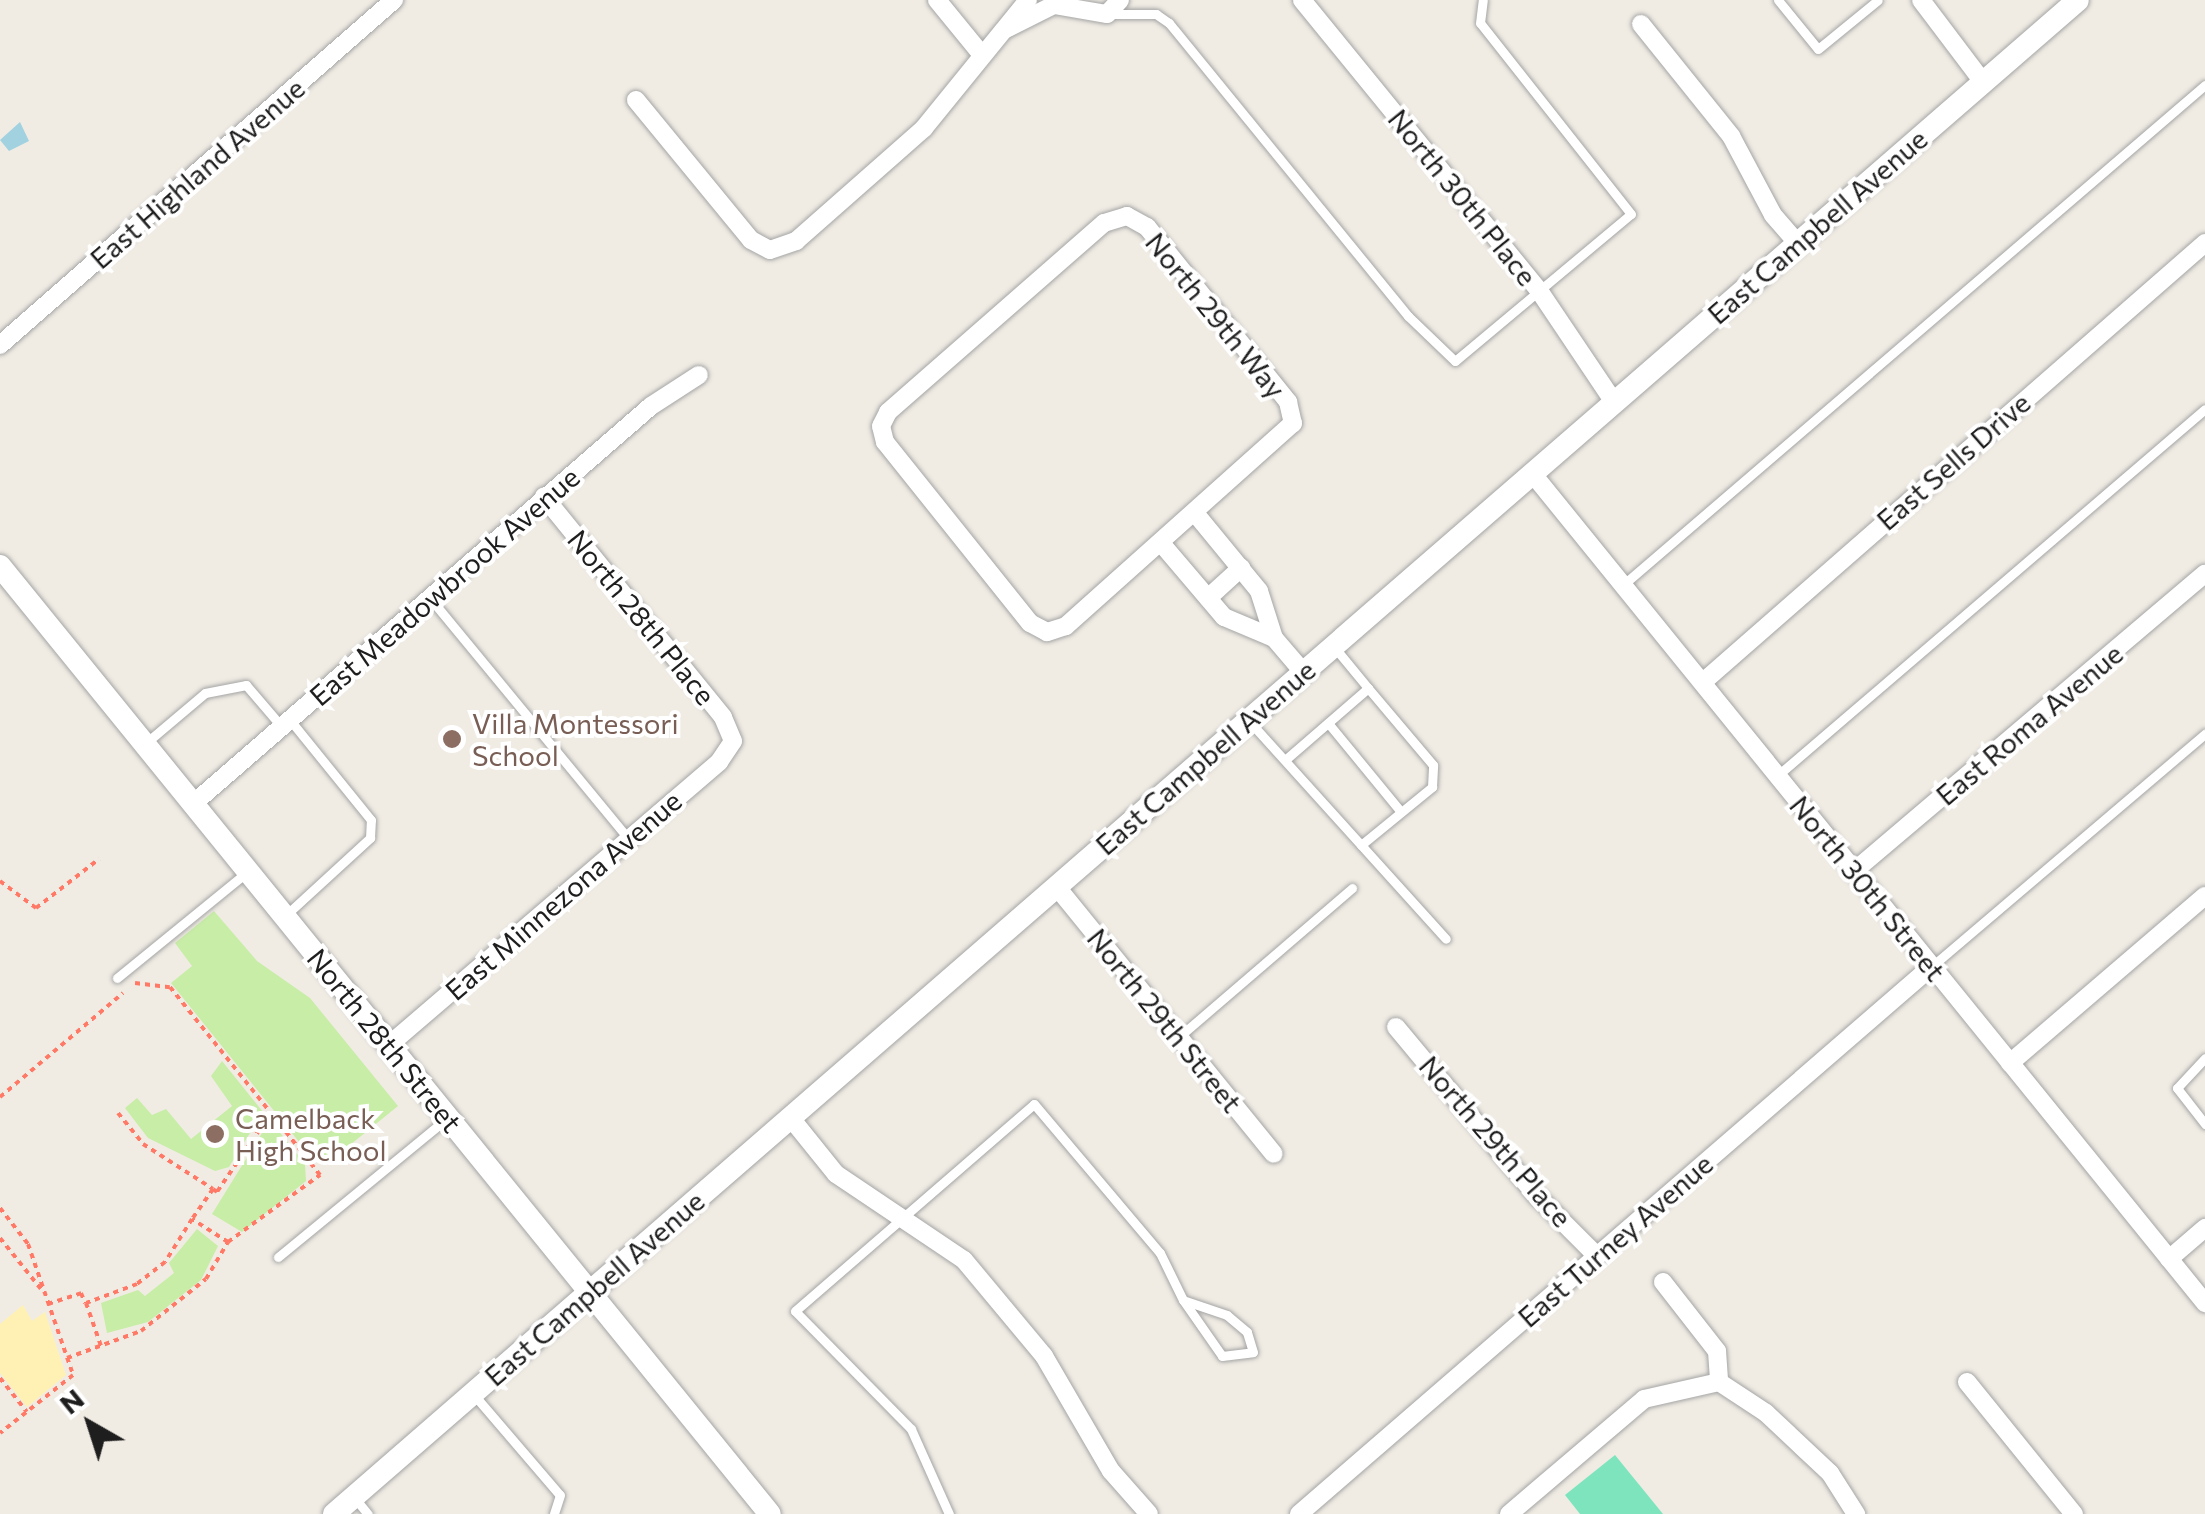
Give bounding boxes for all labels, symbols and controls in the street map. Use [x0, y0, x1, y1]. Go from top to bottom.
street label: East Highland Avenue [83, 71, 311, 275]
street label: North 30th Place [1382, 102, 1544, 292]
street label: East Campbell Avenue [1700, 122, 1934, 330]
street label: North 29th Way [1139, 225, 1293, 405]
street label: East Sells Drive [1870, 385, 2036, 537]
street label: East Meadowbrook Avenue [302, 460, 586, 712]
street label: North 28th Place [561, 523, 723, 711]
street label: East Roma Avenue [1929, 636, 2129, 812]
street label: East Campbell Avenue [1088, 653, 1322, 861]
place label: Villa Montessori School [472, 706, 679, 772]
marker: Villa Montessori School [441, 728, 463, 750]
street label: East Minnezona Avenue [438, 783, 688, 1007]
street label: North 30th Street [1783, 789, 1953, 987]
street label: North 29th Street [1081, 921, 1249, 1119]
street label: North 28th Street [301, 941, 469, 1139]
street label: North 29th Place [1413, 1049, 1579, 1233]
place label: Camelback High School [235, 1101, 387, 1167]
marker: Camelback High School [204, 1123, 226, 1145]
street label: East Turney Avenue [1511, 1146, 1719, 1334]
street label: East Campbell Avenue [477, 1184, 711, 1392]
north arrow [40, 1374, 140, 1474]
text: N [52, 1381, 90, 1421]

